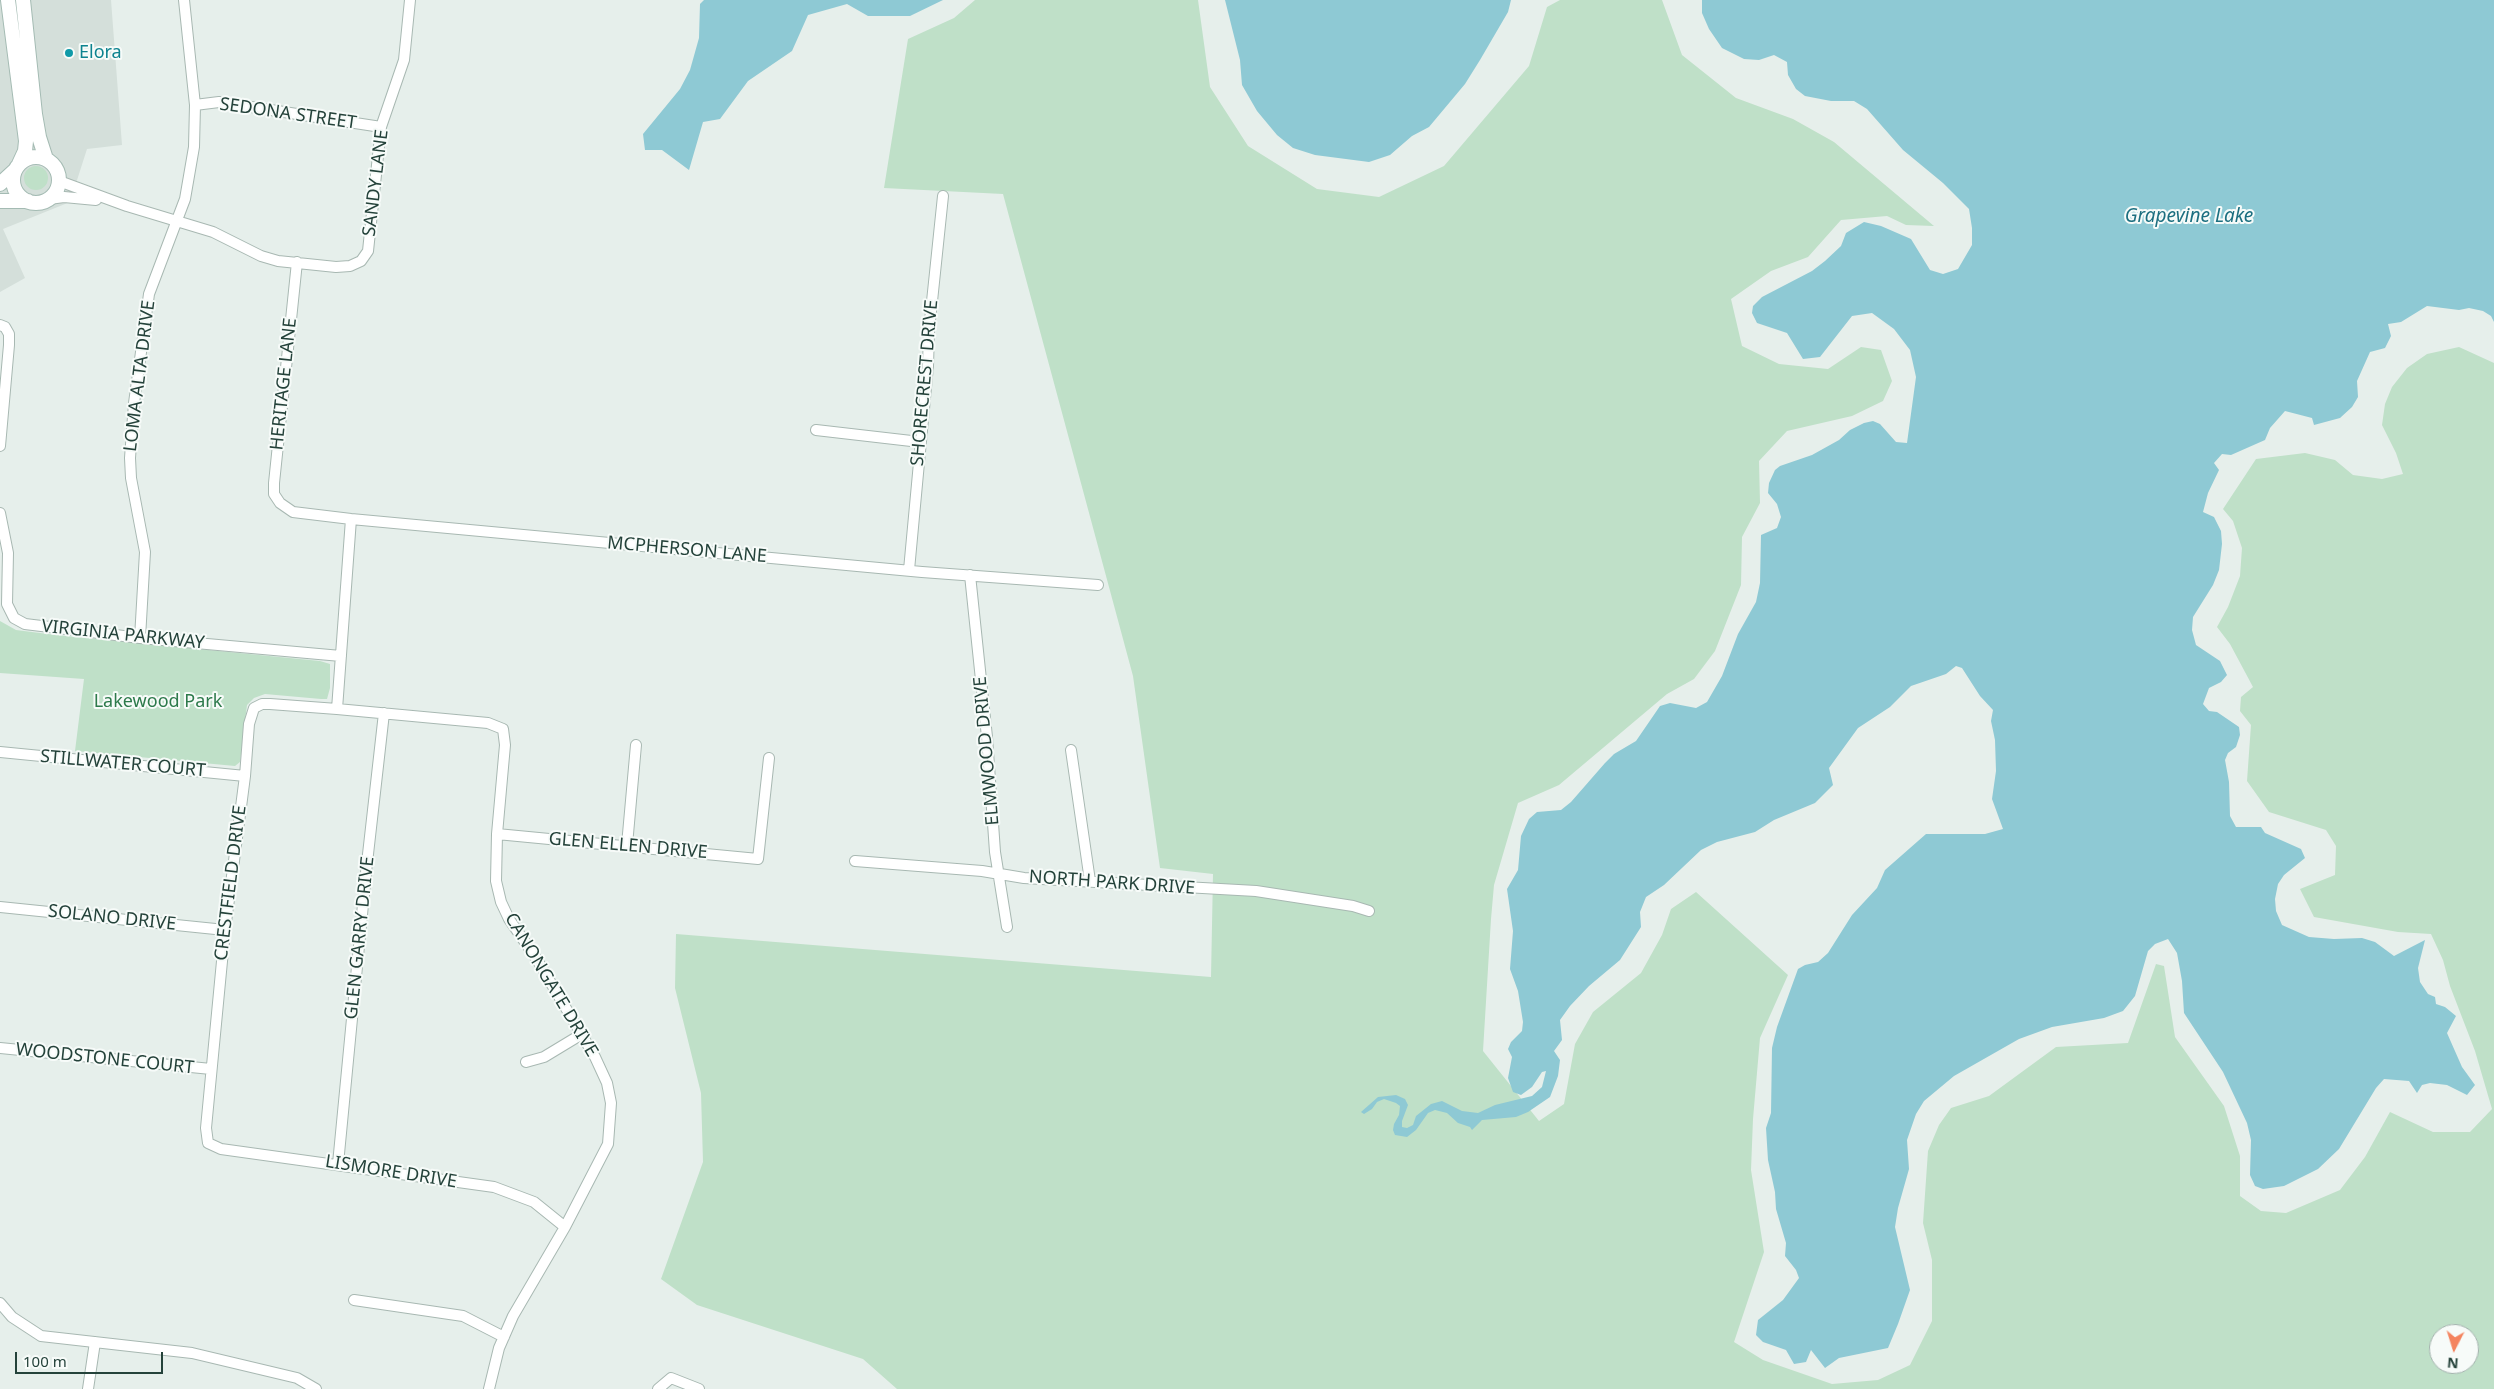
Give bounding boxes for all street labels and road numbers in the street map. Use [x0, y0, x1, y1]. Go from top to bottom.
street label: SEDONA STREET [218, 94, 358, 134]
street label: SANDY LANE [359, 128, 393, 238]
street label: LOMA ALTA DRIVE [120, 299, 160, 453]
street label: SHORECREST DRIVE [907, 299, 943, 467]
street label: HERITAGE LANE [266, 317, 302, 451]
street label: MCPHERSON LANE [606, 532, 768, 568]
street label: VIRGINIA PARKWAY [40, 616, 206, 654]
street label: ELMWOOD DRIVE [970, 676, 1004, 826]
street label: STILLWATER COURT [39, 746, 207, 782]
street label: CRESTFIELD DRIVE [211, 804, 251, 962]
street label: GLEN ELLEN DRIVE [548, 828, 708, 864]
street label: GLEN GARRY DRIVE [341, 855, 379, 1021]
street label: NORTH PARK DRIVE [1028, 866, 1196, 900]
street label: SOLANO DRIVE [47, 901, 177, 935]
street label: CANONGATE DRIVE [500, 909, 602, 1061]
street label: WOODSTONE COURT [15, 1039, 195, 1079]
street label: LISMORE DRIVE [324, 1151, 458, 1193]

